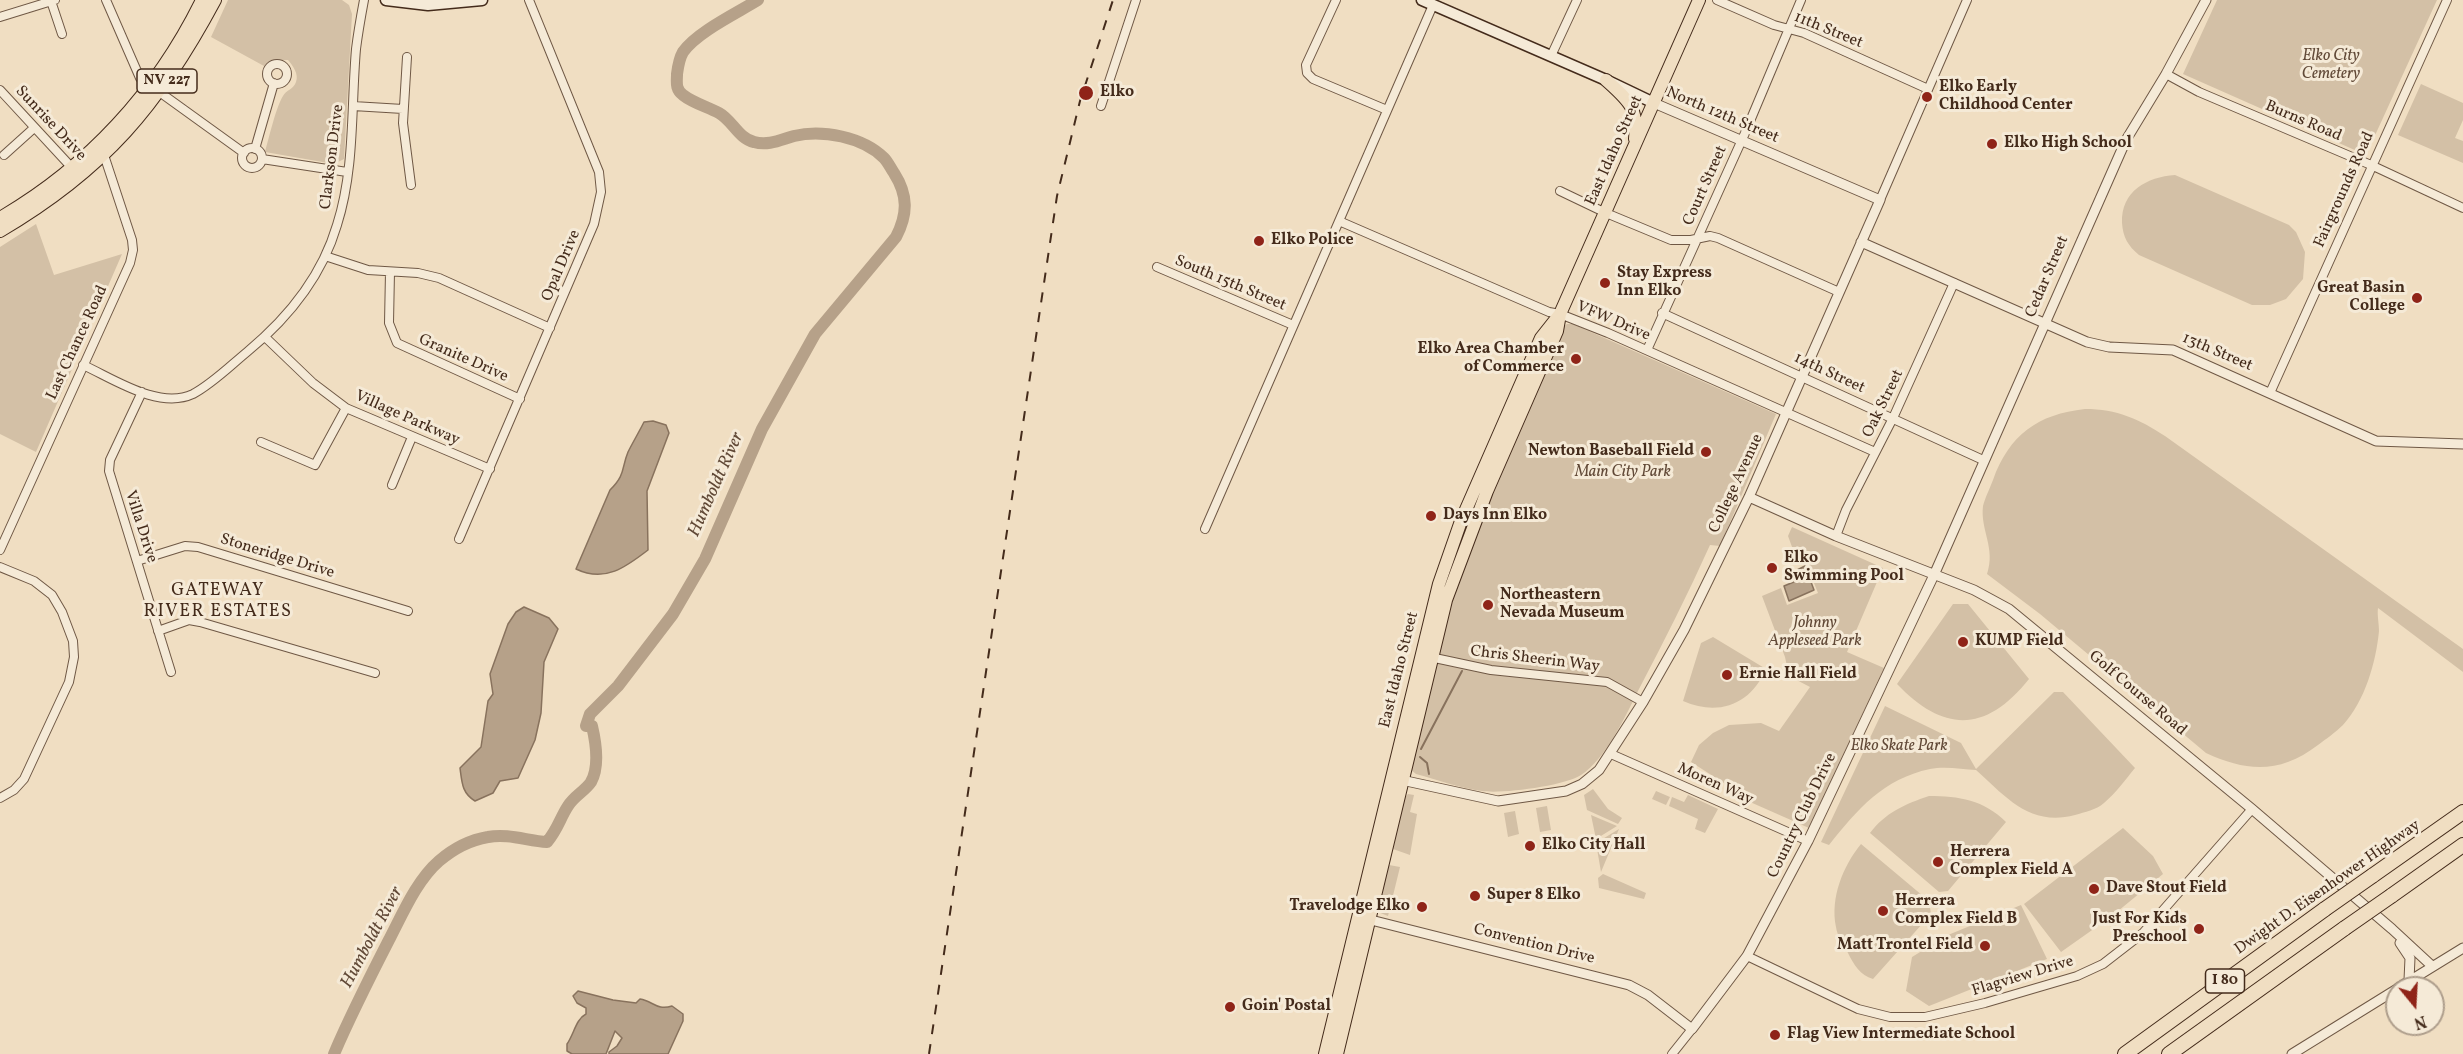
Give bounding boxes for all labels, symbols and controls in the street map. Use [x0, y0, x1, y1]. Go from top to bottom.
street label: 11th Street [1791, 8, 1865, 54]
park label: Elko City Cemetery [2302, 47, 2360, 85]
road number: NV 227 [137, 69, 197, 93]
place label: Elko Early Childhood Center [1939, 78, 2073, 116]
street label: Sunrise Drive [10, 82, 90, 166]
place label: Elko [1100, 83, 1134, 103]
marker: Elko [1077, 84, 1095, 102]
street label: North 12th Street [1663, 84, 1781, 148]
marker: Elko Early Childhood Center [1920, 90, 1934, 104]
street label: East Idaho Street [1582, 93, 1648, 209]
street label: Burns Road [2262, 97, 2344, 147]
street label: Clarkson Drive [317, 103, 349, 211]
street label: Fairgrounds Road [2311, 129, 2379, 251]
place label: Elko High School [2004, 134, 2132, 154]
marker: Elko High School [1985, 137, 1999, 151]
street label: Court Street [1680, 143, 1732, 229]
street label: Opal Drive [538, 227, 586, 305]
place label: Elko Police [1271, 231, 1354, 251]
street label: Cedar Street [2022, 233, 2074, 321]
marker: Elko Police [1252, 234, 1266, 248]
street label: South 15th Street [1172, 252, 1288, 316]
place label: Stay Express Inn Elko [1617, 264, 1712, 302]
marker: Stay Express Inn Elko [1598, 276, 1612, 290]
place label: Great Basin College [2317, 279, 2405, 317]
street label: Last Chance Road [43, 283, 113, 403]
marker: Great Basin College [2410, 291, 2424, 305]
street label: VFW Drive [1573, 298, 1653, 346]
street label: 13th Street [2179, 330, 2255, 376]
street label: Granite Drive [415, 331, 511, 387]
place label: Elko Area Chamber of Commerce [1417, 340, 1564, 378]
street label: 14th Street [1790, 349, 1868, 399]
marker: Elko Area Chamber of Commerce [1569, 352, 1583, 366]
street label: Oak Street [1859, 367, 1909, 441]
street label: Village Parkway [352, 387, 462, 451]
water label: Humboldt River [684, 429, 750, 541]
street label: College Avenue [1706, 431, 1768, 537]
place label: Newton Baseball Field [1528, 442, 1694, 462]
marker: Newton Baseball Field [1699, 445, 1713, 459]
park label: Main City Park [1575, 463, 1671, 483]
street label: Villa Drive [119, 488, 161, 566]
place label: Days Inn Elko [1443, 506, 1547, 526]
marker: Days Inn Elko [1424, 509, 1438, 523]
street label: Stoneridge Drive [218, 530, 336, 584]
place label: Elko Swimming Pool [1784, 549, 1904, 587]
marker: Elko Swimming Pool [1765, 561, 1779, 575]
district label: GATEWAY RIVER ESTATES [144, 581, 292, 624]
place label: Northeastern Nevada Museum [1500, 586, 1624, 624]
marker: Northeastern Nevada Museum [1481, 598, 1495, 612]
street label: East Idaho Street [1376, 610, 1424, 730]
park label: Johnny Appleseed Park [1768, 614, 1862, 652]
place label: KUMP Field [1975, 632, 2064, 652]
marker: KUMP Field [1956, 635, 1970, 649]
street label: Chris Sheerin Way [1469, 643, 1601, 677]
street label: Golf Course Road [2084, 647, 2190, 741]
place label: Ernie Hall Field [1739, 665, 1857, 685]
marker: Ernie Hall Field [1720, 668, 1734, 682]
park label: Elko Skate Park [1850, 737, 1948, 757]
street label: Country Club Drive [1764, 750, 1842, 882]
street label: Moren Way [1674, 760, 1756, 810]
street label: Dwight D. Eisenhower Highway [2231, 816, 2425, 960]
place label: Elko City Hall [1542, 836, 1645, 856]
marker: Elko City Hall [1523, 839, 1537, 853]
place label: Herrera Complex Field A [1950, 843, 2073, 881]
marker: Herrera Complex Field A [1931, 855, 1945, 869]
place label: Dave Stout Field [2106, 879, 2227, 899]
marker: Dave Stout Field [2087, 882, 2101, 896]
water label: Humboldt River [337, 883, 409, 993]
place label: Super 8 Elko [1487, 886, 1581, 906]
marker: Super 8 Elko [1468, 889, 1482, 903]
place label: Herrera Complex Field B [1895, 892, 2017, 930]
place label: Travelodge Elko [1289, 897, 1410, 917]
marker: Travelodge Elko [1415, 900, 1429, 914]
marker: Herrera Complex Field B [1876, 904, 1890, 918]
place label: Just For Kids Preschool [2092, 910, 2187, 948]
street label: Convention Drive [1471, 921, 1597, 969]
marker: Just For Kids Preschool [2192, 922, 2206, 936]
place label: Matt Trontel Field [1837, 936, 1973, 956]
marker: Matt Trontel Field [1978, 939, 1992, 953]
street label: Flagview Drive [1970, 952, 2076, 1002]
road number: I 80 [2206, 969, 2244, 993]
north arrow [2385, 976, 2445, 1036]
place label: Goin' Postal [1242, 997, 1331, 1017]
marker: Goin' Postal [1223, 1000, 1237, 1014]
text: N [2411, 1009, 2429, 1033]
place label: Flag View Intermediate School [1787, 1025, 2015, 1045]
marker: Flag View Intermediate School [1768, 1028, 1782, 1042]

